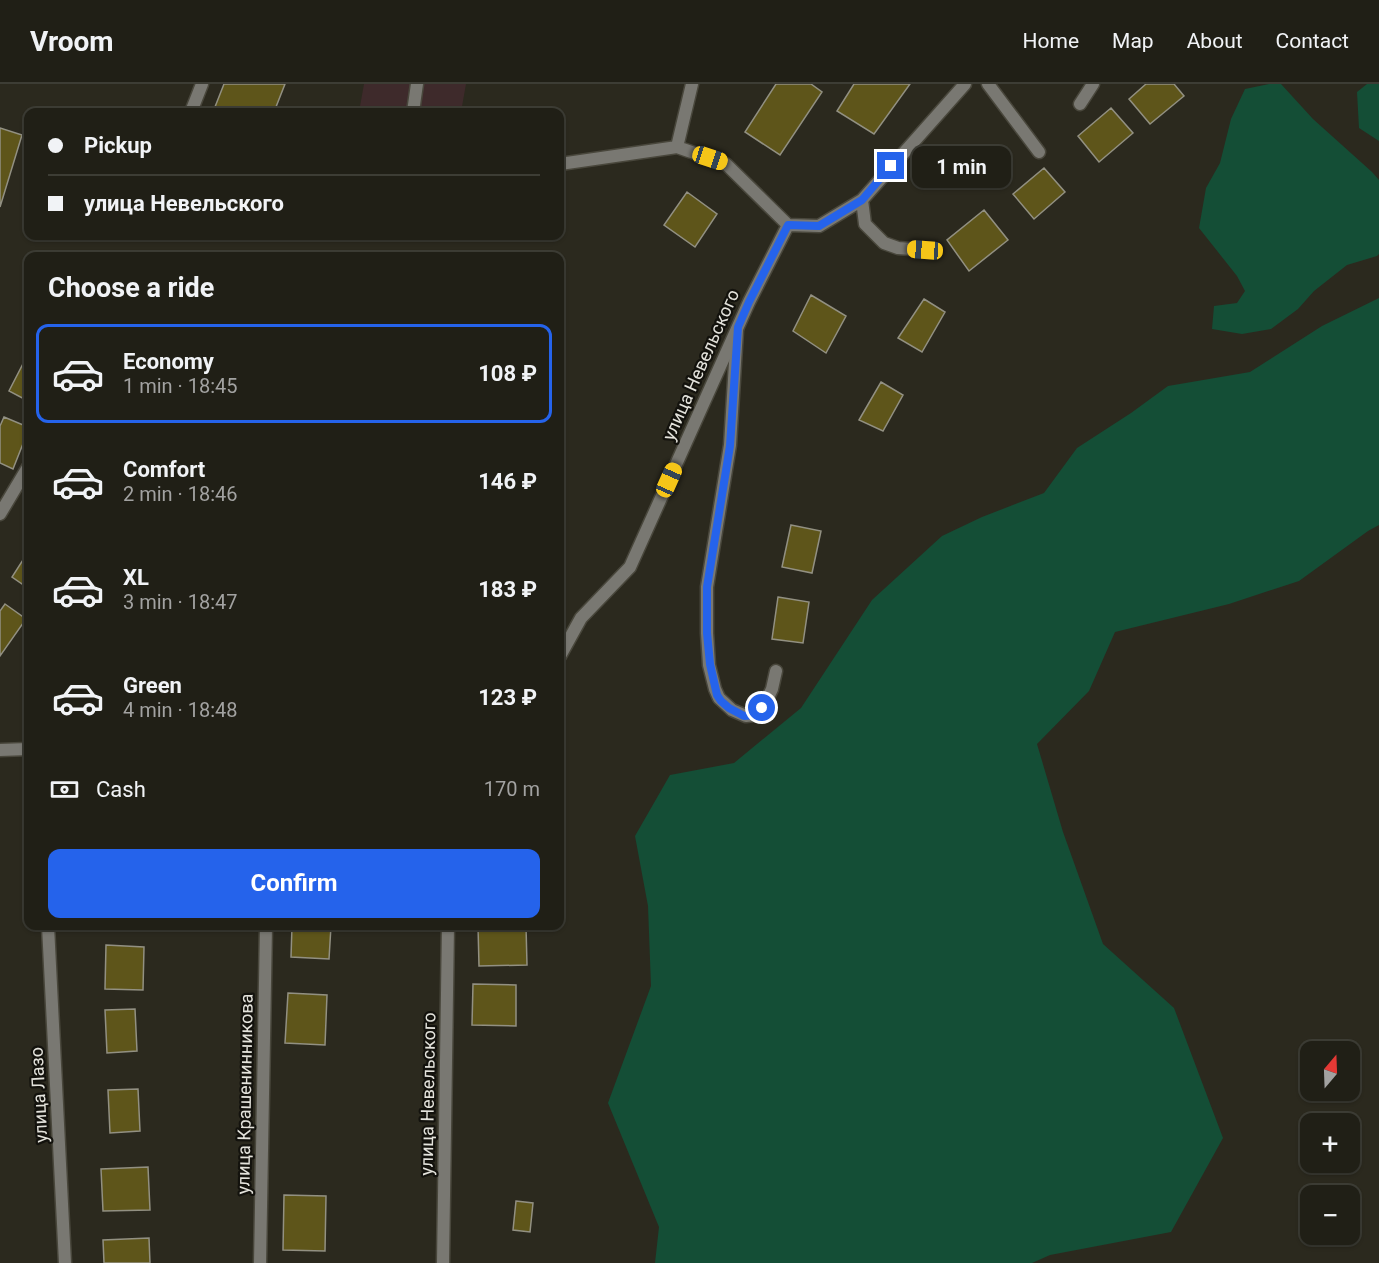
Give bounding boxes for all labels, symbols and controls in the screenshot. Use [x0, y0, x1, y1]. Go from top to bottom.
text: Vroom [30, 25, 114, 58]
text: Home [1023, 29, 1079, 53]
text: Map [1112, 29, 1154, 53]
text: About [1187, 29, 1243, 53]
text: Contact [1276, 29, 1349, 53]
text: Pickup [84, 133, 152, 158]
car [690, 144, 730, 172]
callout: 1 min [912, 145, 1011, 187]
route end [877, 152, 904, 179]
text: 1 min [936, 155, 987, 179]
text: улица Невельского [84, 191, 284, 216]
car [906, 240, 944, 260]
text: Choose a ride [48, 272, 214, 304]
street label: улица Невельского [658, 286, 743, 444]
icon: car [51, 347, 105, 401]
text: Economy [123, 349, 214, 374]
text: 108 ₽ [478, 361, 537, 386]
text: 1 min · 18:45 [123, 374, 238, 398]
icon: car [51, 455, 105, 509]
text: Comfort [123, 457, 205, 482]
car [653, 460, 685, 500]
text: 146 ₽ [478, 469, 537, 494]
text: 2 min · 18:46 [123, 482, 238, 506]
icon: car [51, 563, 105, 617]
text: XL [123, 565, 149, 590]
text: 183 ₽ [478, 577, 537, 602]
text: 3 min · 18:47 [123, 590, 238, 614]
icon: car [51, 671, 105, 725]
text: Green [123, 673, 182, 698]
text: 123 ₽ [478, 685, 537, 710]
route start [748, 694, 775, 721]
text: 4 min · 18:48 [123, 698, 238, 722]
icon: cash [48, 773, 81, 806]
text: Cash [96, 777, 146, 802]
text: 170 m [484, 777, 540, 801]
button: Confirm [48, 849, 540, 918]
street label: улица Крашенинникова [232, 993, 257, 1195]
street label: улица Невельского [416, 1012, 439, 1176]
north arrow [1300, 1041, 1360, 1101]
map controls [1300, 1041, 1360, 1245]
street label: улица Лазо [26, 1047, 51, 1143]
button: + [1300, 1113, 1360, 1173]
button: − [1300, 1185, 1360, 1245]

